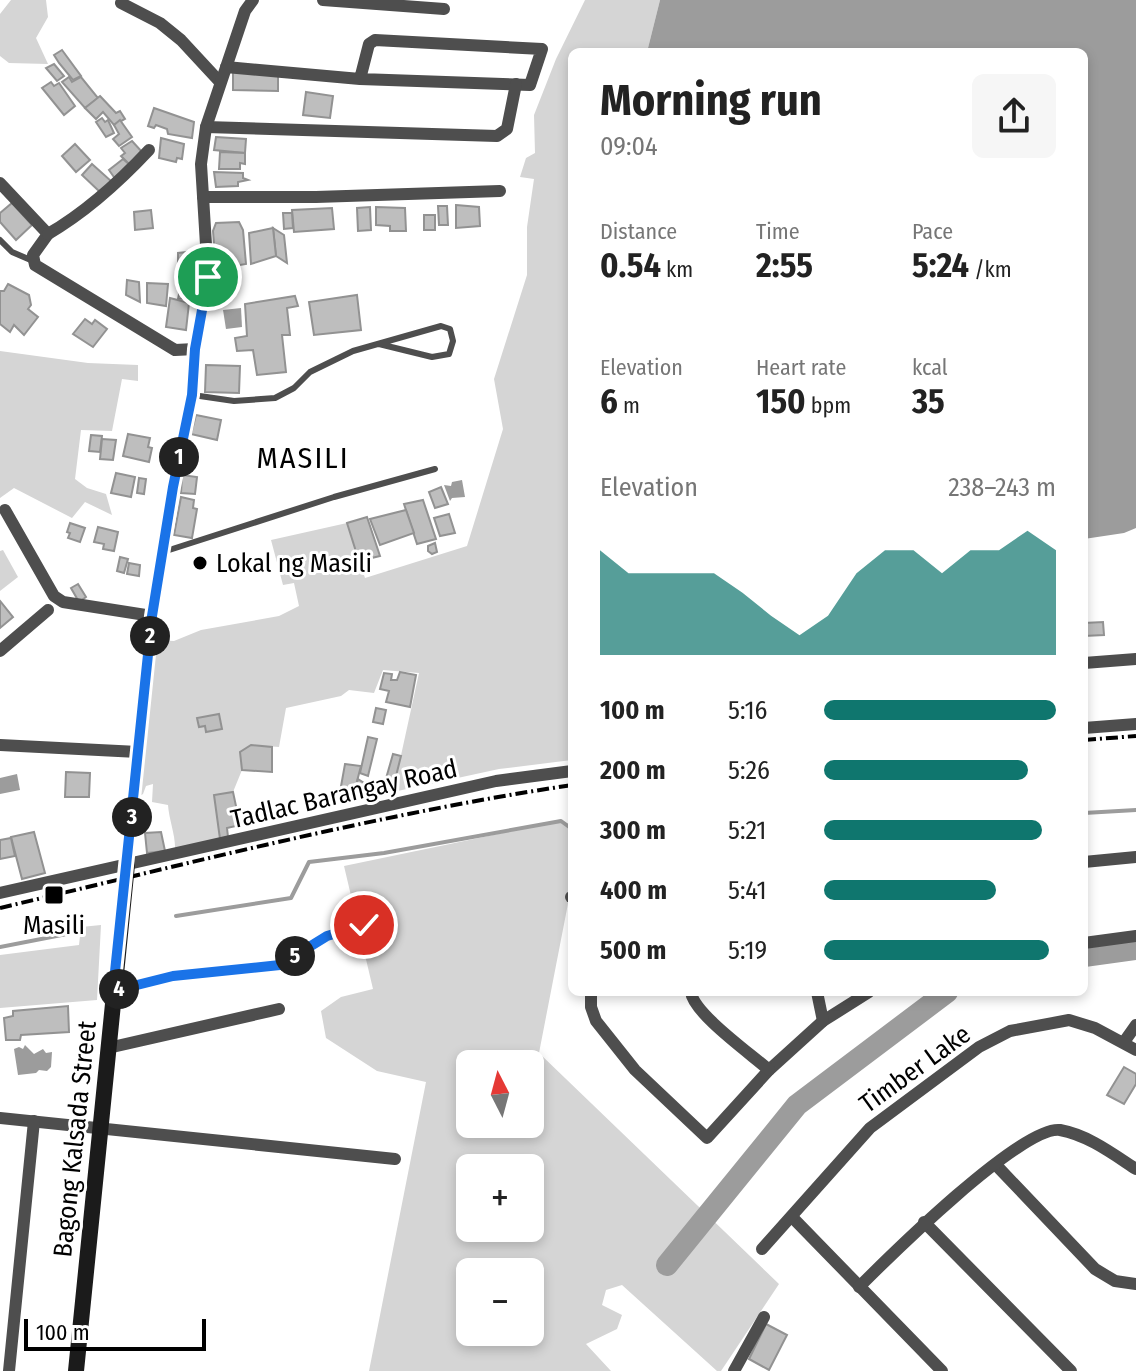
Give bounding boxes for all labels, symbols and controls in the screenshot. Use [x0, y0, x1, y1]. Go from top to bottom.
text: Morning run [600, 74, 822, 127]
button: share [972, 74, 1056, 158]
text: 09:04 [600, 131, 658, 162]
text: Distance [600, 218, 677, 245]
text: Time [756, 218, 800, 245]
text: Pace [912, 218, 953, 245]
pin [174, 243, 242, 311]
text: 0.54 [600, 245, 661, 286]
text: 2:55 [756, 245, 813, 286]
text: 5:24 [912, 245, 969, 286]
icon: arrive [186, 255, 230, 299]
text: km [661, 256, 693, 283]
text: /km [969, 256, 1012, 283]
text: Elevation [600, 354, 683, 381]
text: Heart rate [756, 354, 846, 381]
text: kcal [912, 354, 948, 381]
text: 6 [600, 381, 618, 422]
text: 150 [756, 381, 806, 422]
text: 35 [912, 381, 945, 422]
text: m [618, 392, 640, 419]
text: bpm [806, 392, 851, 419]
pin: 1 [159, 437, 199, 477]
district label: MASILI [257, 440, 350, 476]
text: 1 [174, 443, 184, 470]
text: Elevation [600, 472, 698, 503]
text: 238–243 m [948, 472, 1056, 503]
place label: Lokal ng Masili [216, 548, 372, 579]
marker: Lokal ng Masili [191, 554, 209, 572]
pin: 2 [130, 616, 170, 656]
text: 2 [145, 622, 155, 649]
text: 100 m [600, 695, 665, 726]
text: 5:16 [728, 695, 767, 726]
street label: Tadlac Barangay Road [228, 753, 460, 835]
text: 200 m [600, 755, 666, 786]
text: 5:26 [728, 755, 770, 786]
pin: 3 [112, 797, 152, 837]
text: 3 [127, 803, 137, 830]
text: 300 m [600, 815, 666, 846]
text: 5:21 [728, 815, 766, 846]
text: 400 m [600, 875, 667, 906]
text: 5:41 [728, 875, 767, 906]
marker: Masili [43, 884, 65, 906]
pin [330, 891, 398, 959]
icon: check [342, 903, 386, 947]
place label: Masili [23, 910, 85, 941]
text: 500 m [600, 935, 666, 966]
text: 5:19 [728, 935, 767, 966]
pin: 5 [275, 936, 315, 976]
text: 5 [290, 942, 300, 969]
pin: 4 [99, 969, 139, 1009]
text: 4 [113, 975, 125, 1002]
street label: Timber Lake [854, 1018, 976, 1120]
street label: Bagong Kalsada Street [47, 1019, 103, 1259]
north arrow [456, 1050, 544, 1138]
map controls [456, 1050, 544, 1346]
button: + [456, 1154, 544, 1242]
button: − [456, 1258, 544, 1346]
scale bar [24, 1315, 206, 1351]
text: 100 m [36, 1319, 90, 1346]

